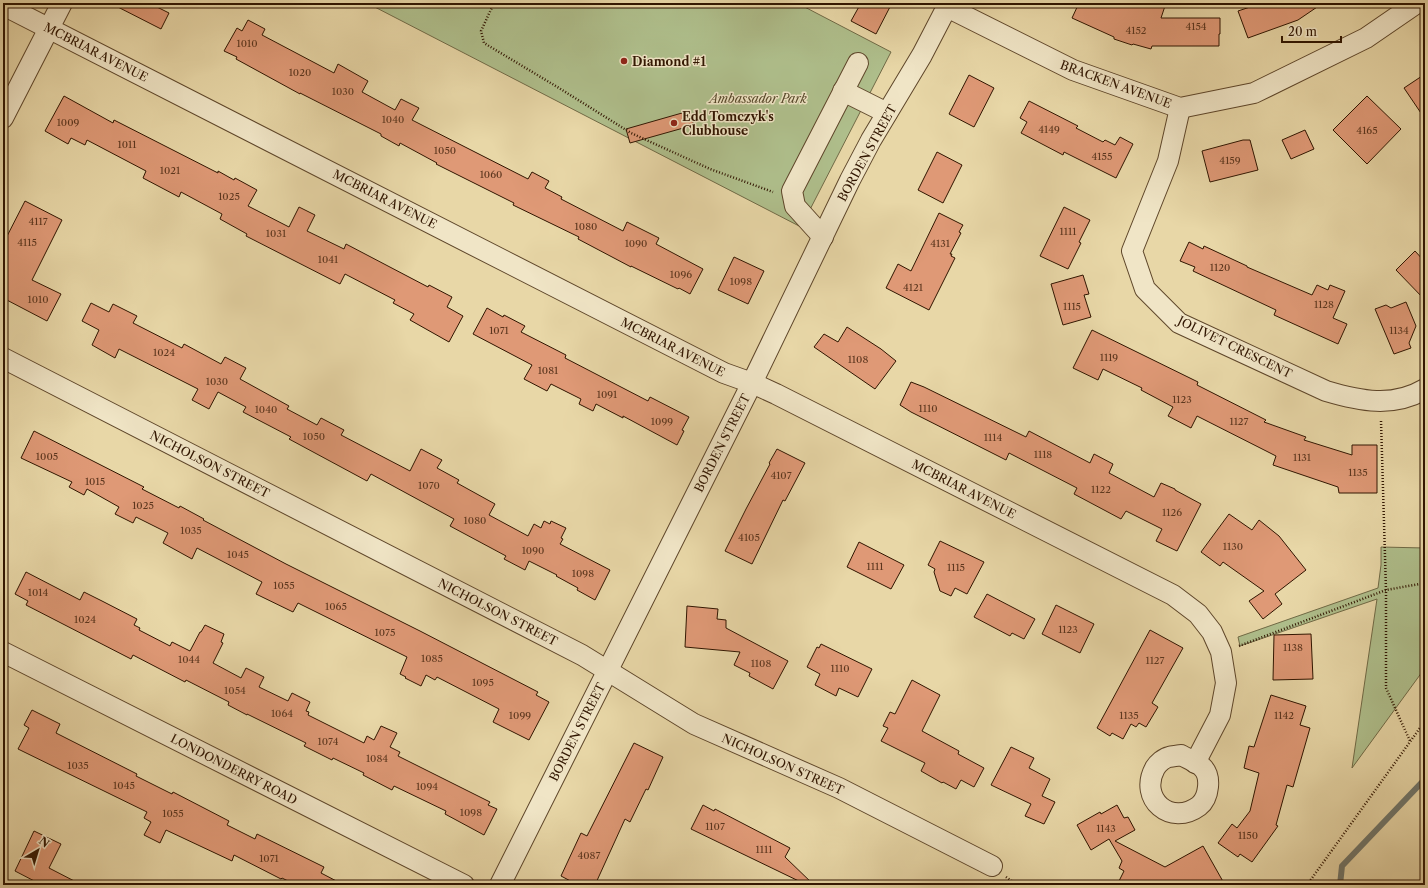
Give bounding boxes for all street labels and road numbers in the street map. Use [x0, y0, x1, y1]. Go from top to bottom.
street label: MCBRIAR AVENUE [41, 19, 151, 85]
street label: BRACKEN AVENUE [1058, 57, 1174, 111]
street label: BORDEN STREET [834, 102, 900, 204]
street label: MCBRIAR AVENUE [330, 166, 440, 232]
street label: JOLIVET CRESCENT [1174, 312, 1295, 381]
street label: MCBRIAR AVENUE [618, 314, 728, 380]
street label: BORDEN STREET [691, 391, 753, 495]
street label: NICHOLSON STREET [148, 427, 272, 501]
street label: MCBRIAR AVENUE [909, 456, 1019, 522]
street label: NICHOLSON STREET [436, 575, 560, 649]
street label: BORDEN STREET [546, 680, 608, 784]
street label: NICHOLSON STREET [720, 730, 846, 798]
street label: LONDONDERRY ROAD [168, 731, 300, 808]

